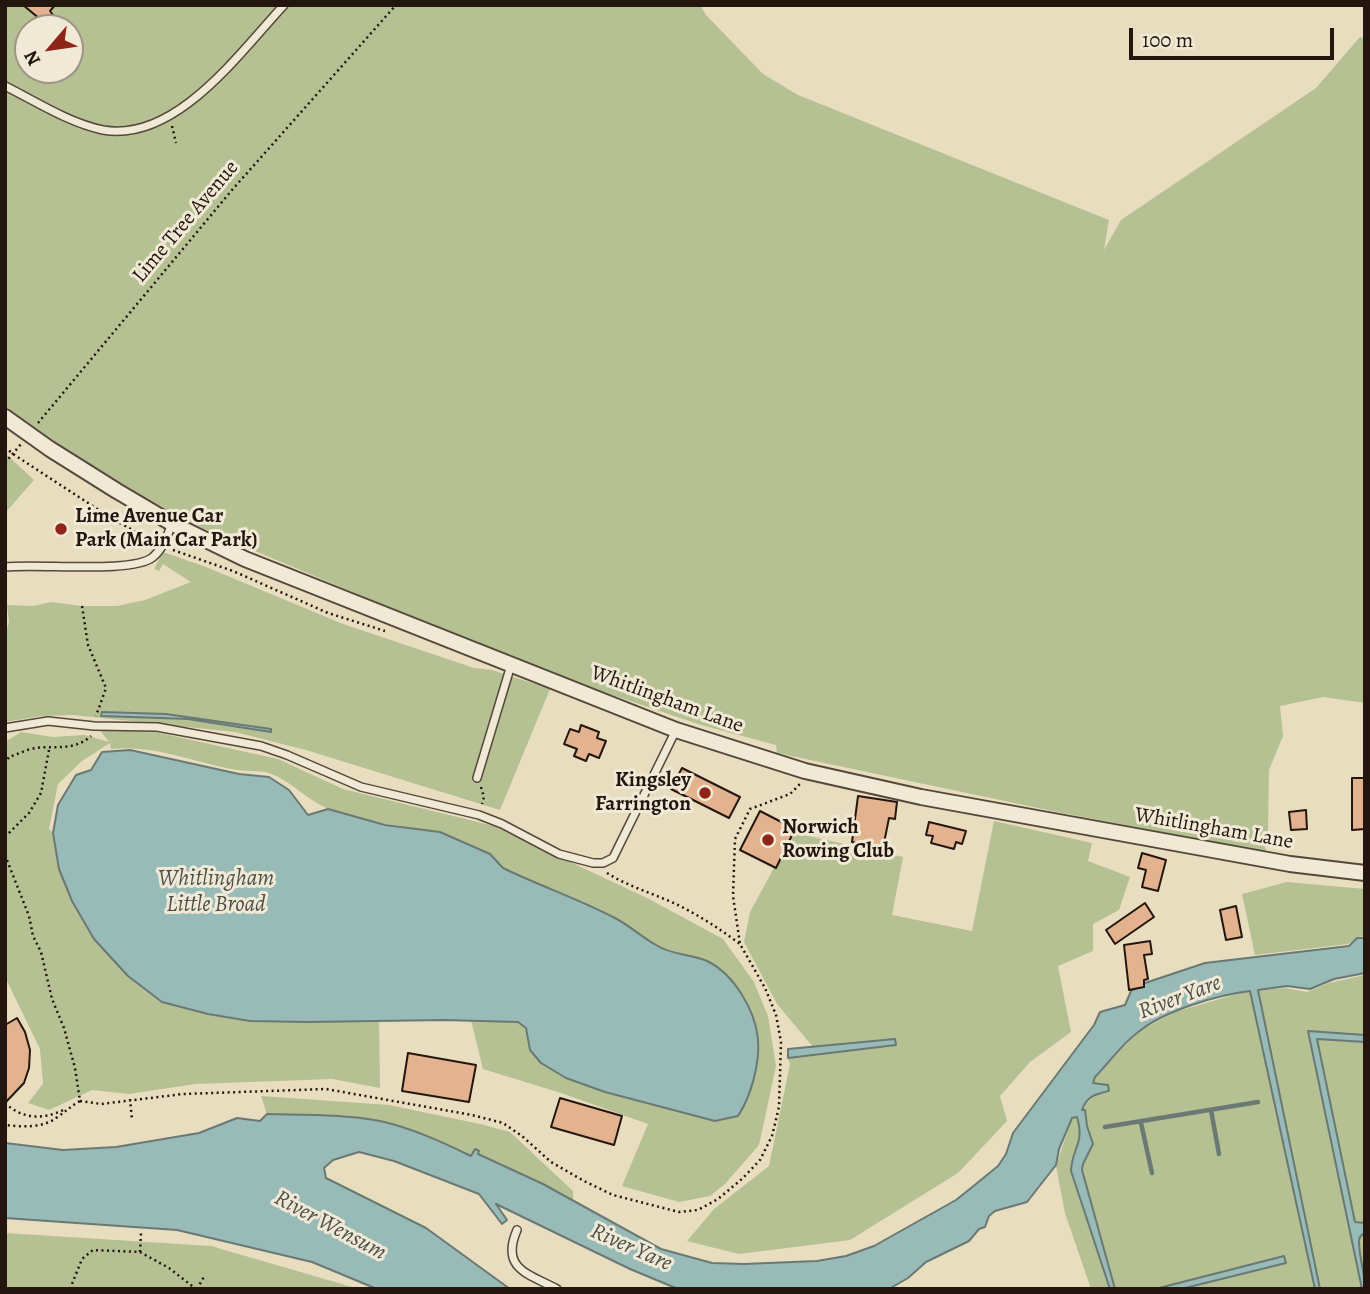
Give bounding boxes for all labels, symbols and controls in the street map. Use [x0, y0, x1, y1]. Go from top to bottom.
north arrow [14, 14, 84, 84]
scale bar [1132, 14, 1337, 58]
text: 100 m [1142, 26, 1193, 54]
text: N [18, 46, 47, 71]
street label: Lime Tree Avenue [128, 156, 244, 288]
place label: Lime Avenue Car Park (Main Car Park) [75, 504, 258, 554]
marker: Lime Avenue Car Park (Main Car Park) [53, 521, 69, 537]
street label: Whitlingham Lane [587, 661, 747, 739]
place label: Kingsley Farrington [595, 768, 691, 818]
marker: Kingsley Farrington [697, 785, 713, 801]
street label: Whitlingham Lane [1133, 803, 1295, 855]
place label: Norwich Rowing Club [782, 815, 894, 865]
marker: Norwich Rowing Club [760, 832, 776, 848]
water label: Whitlingham Little Broad [158, 865, 274, 919]
water label: River Yare [1135, 970, 1225, 1026]
water label: River Wensum [269, 1185, 391, 1267]
water label: River Yare [586, 1218, 676, 1278]

